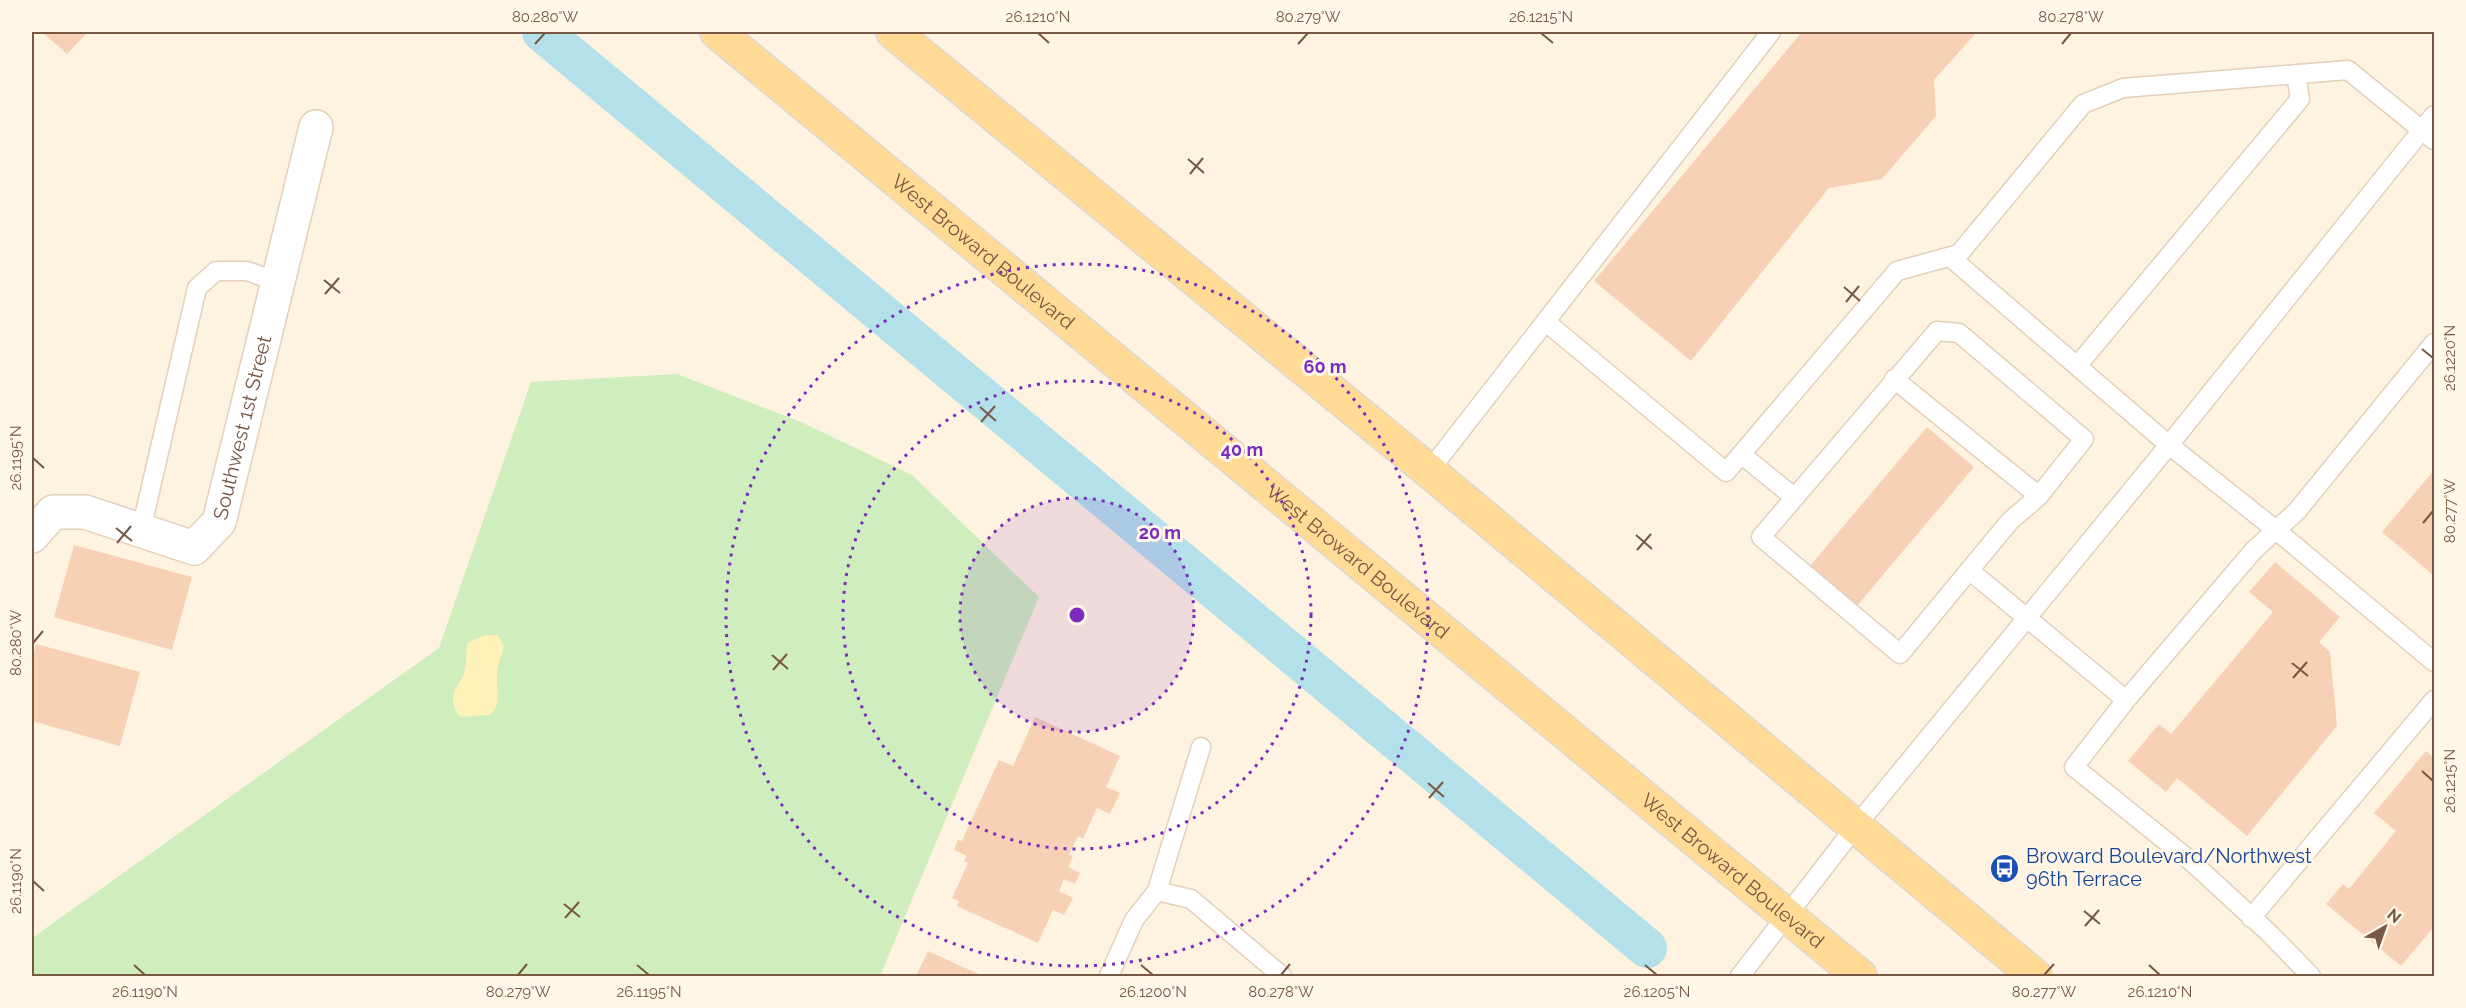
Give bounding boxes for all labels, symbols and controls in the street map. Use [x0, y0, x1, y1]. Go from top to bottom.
text: 80.280°W [512, 8, 578, 26]
text: 26.1210°N [1006, 8, 1070, 26]
text: 80.279°W [1276, 8, 1341, 26]
text: 26.1215°N [1509, 8, 1573, 26]
text: 80.278°W [2038, 8, 2104, 26]
street label: West Broward Boulevard [887, 169, 1079, 334]
text: 26.1220°N [2441, 325, 2459, 391]
street label: Southwest 1st Street [208, 333, 276, 522]
text: 60 m [1303, 356, 1347, 377]
text: 26.1195°N [7, 425, 25, 491]
text: 40 m [1221, 439, 1263, 460]
text: 80.277°W [2441, 478, 2459, 543]
street label: West Broward Boulevard [1261, 479, 1454, 644]
text: 20 m [1139, 522, 1181, 543]
centre of rings [1067, 605, 1087, 625]
text: 80.280°W [7, 610, 25, 676]
text: 26.1215°N [2441, 749, 2459, 813]
street label: West Broward Boulevard [1636, 788, 1829, 953]
place label: Broward Boulevard/Northwest 96th Terrace [2026, 844, 2312, 891]
text: 26.1190°N [7, 848, 25, 914]
bus stop icon: Broward Boulevard/Northwest 96th Terrace [1989, 852, 2021, 884]
north arrow [2355, 897, 2415, 957]
text: N [2384, 905, 2405, 927]
text: 26.1190°N [112, 983, 178, 1001]
text: 80.279°W [486, 983, 551, 1001]
text: 26.1195°N [616, 983, 682, 1001]
text: 26.1200°N [1119, 983, 1187, 1001]
text: 80.278°W [1248, 983, 1314, 1001]
text: 26.1205°N [1624, 983, 1690, 1001]
text: 80.277°W [2012, 983, 2077, 1001]
text: 26.1210°N [2128, 983, 2192, 1001]

